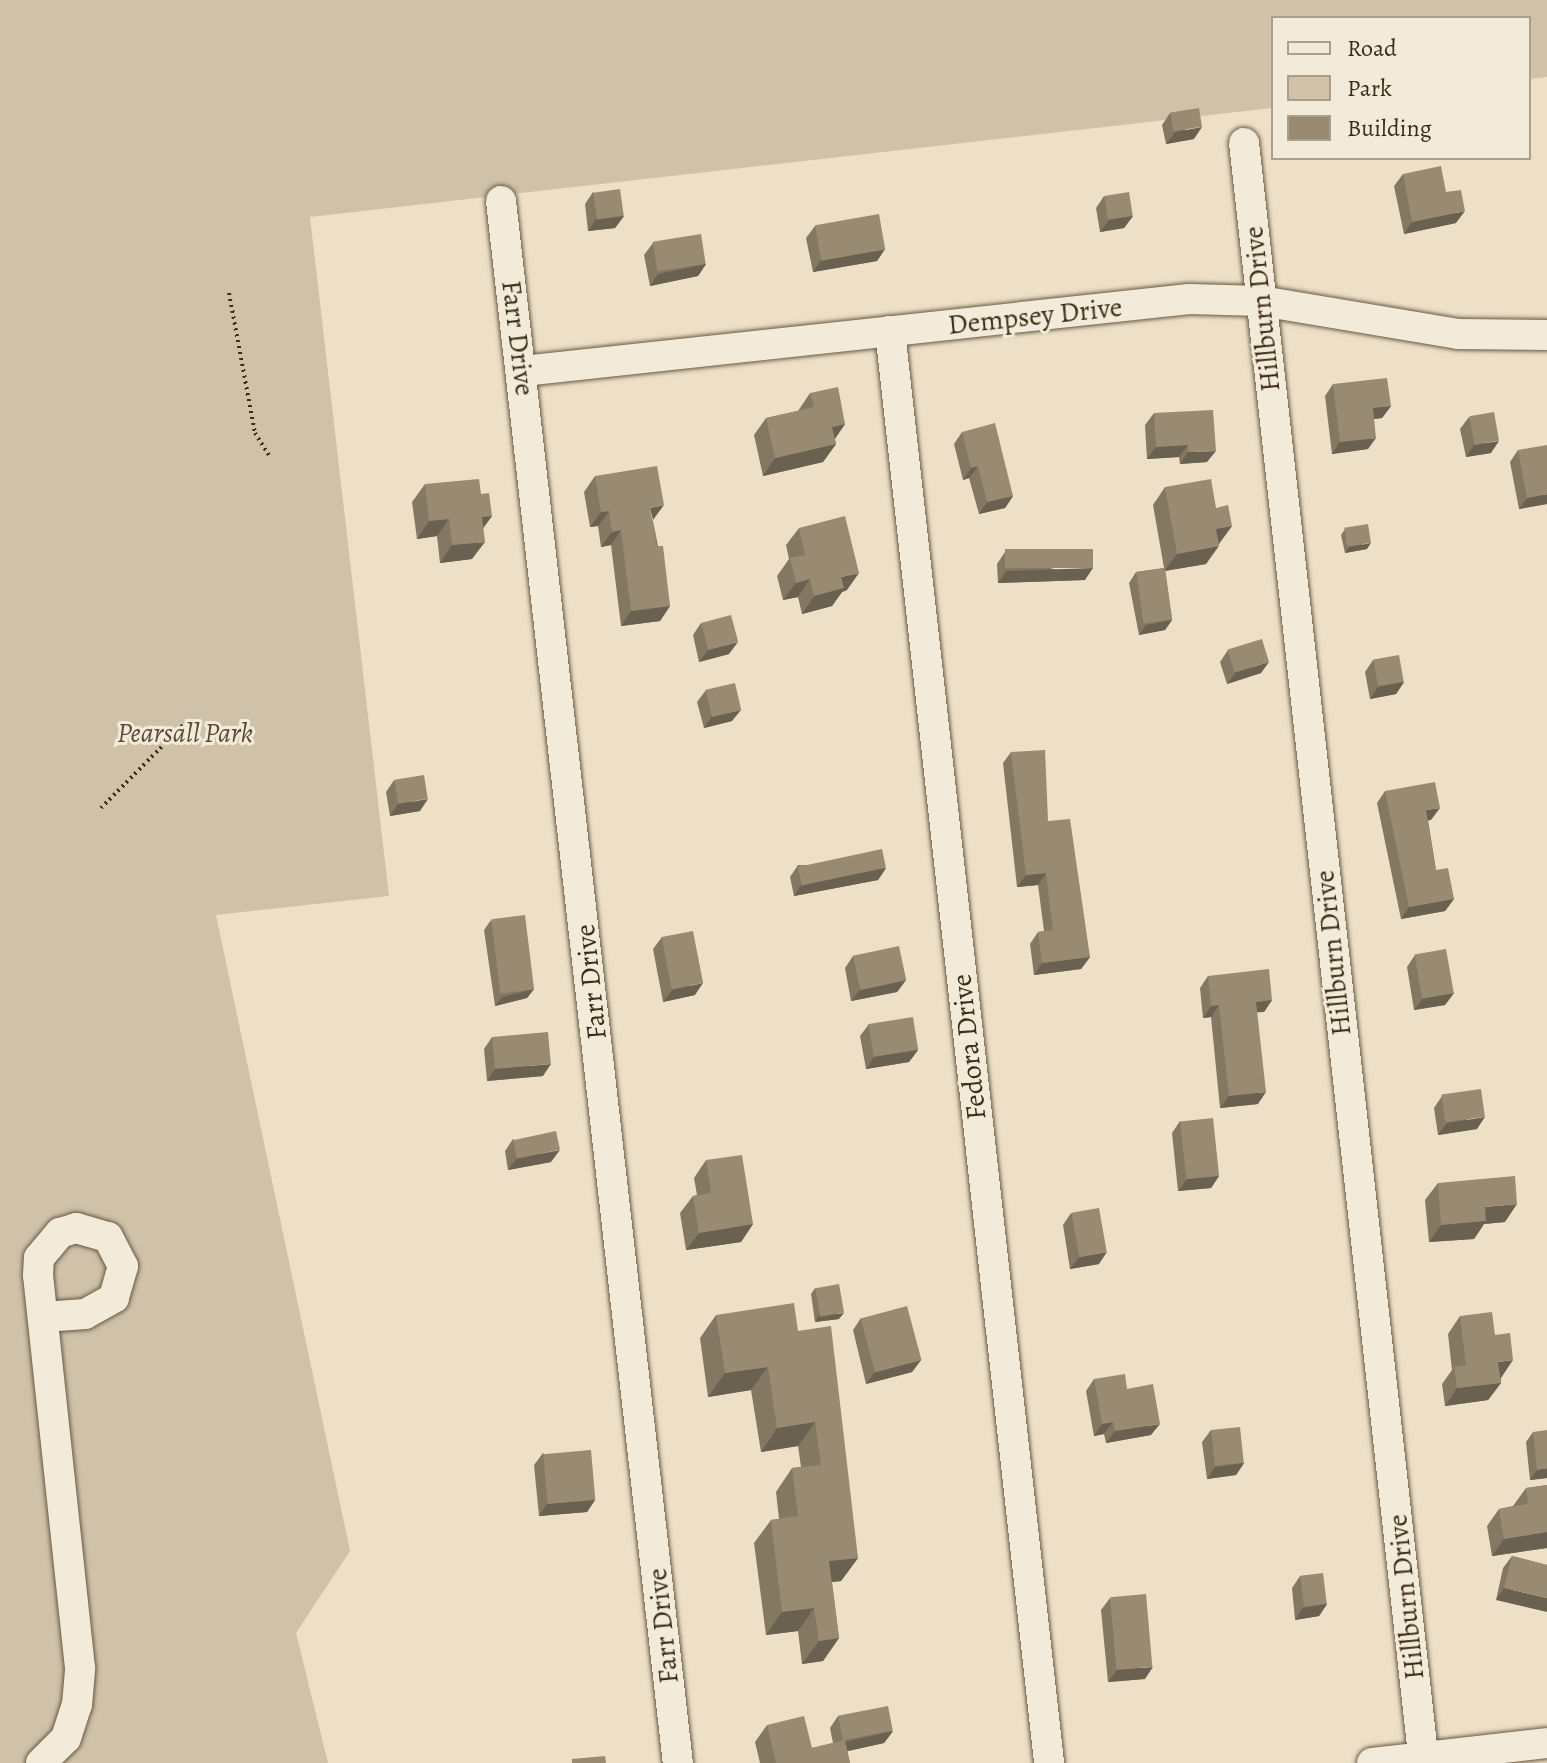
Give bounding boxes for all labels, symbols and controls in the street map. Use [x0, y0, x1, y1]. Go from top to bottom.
legend [1271, 16, 1531, 160]
text: Road [1347, 32, 1397, 64]
text: Park [1347, 72, 1392, 104]
text: Building [1347, 112, 1432, 144]
street label: Hillburn Drive [1237, 225, 1287, 393]
street label: Farr Drive [494, 278, 542, 398]
street label: Dempsey Drive [946, 290, 1124, 342]
park label: Pearsall Park [117, 716, 253, 750]
street label: Hillburn Drive [1308, 869, 1358, 1037]
street label: Farr Drive [568, 923, 614, 1041]
street label: Fedora Drive [945, 972, 993, 1122]
street label: Hillburn Drive [1381, 1513, 1431, 1681]
street label: Farr Drive [640, 1567, 686, 1685]

